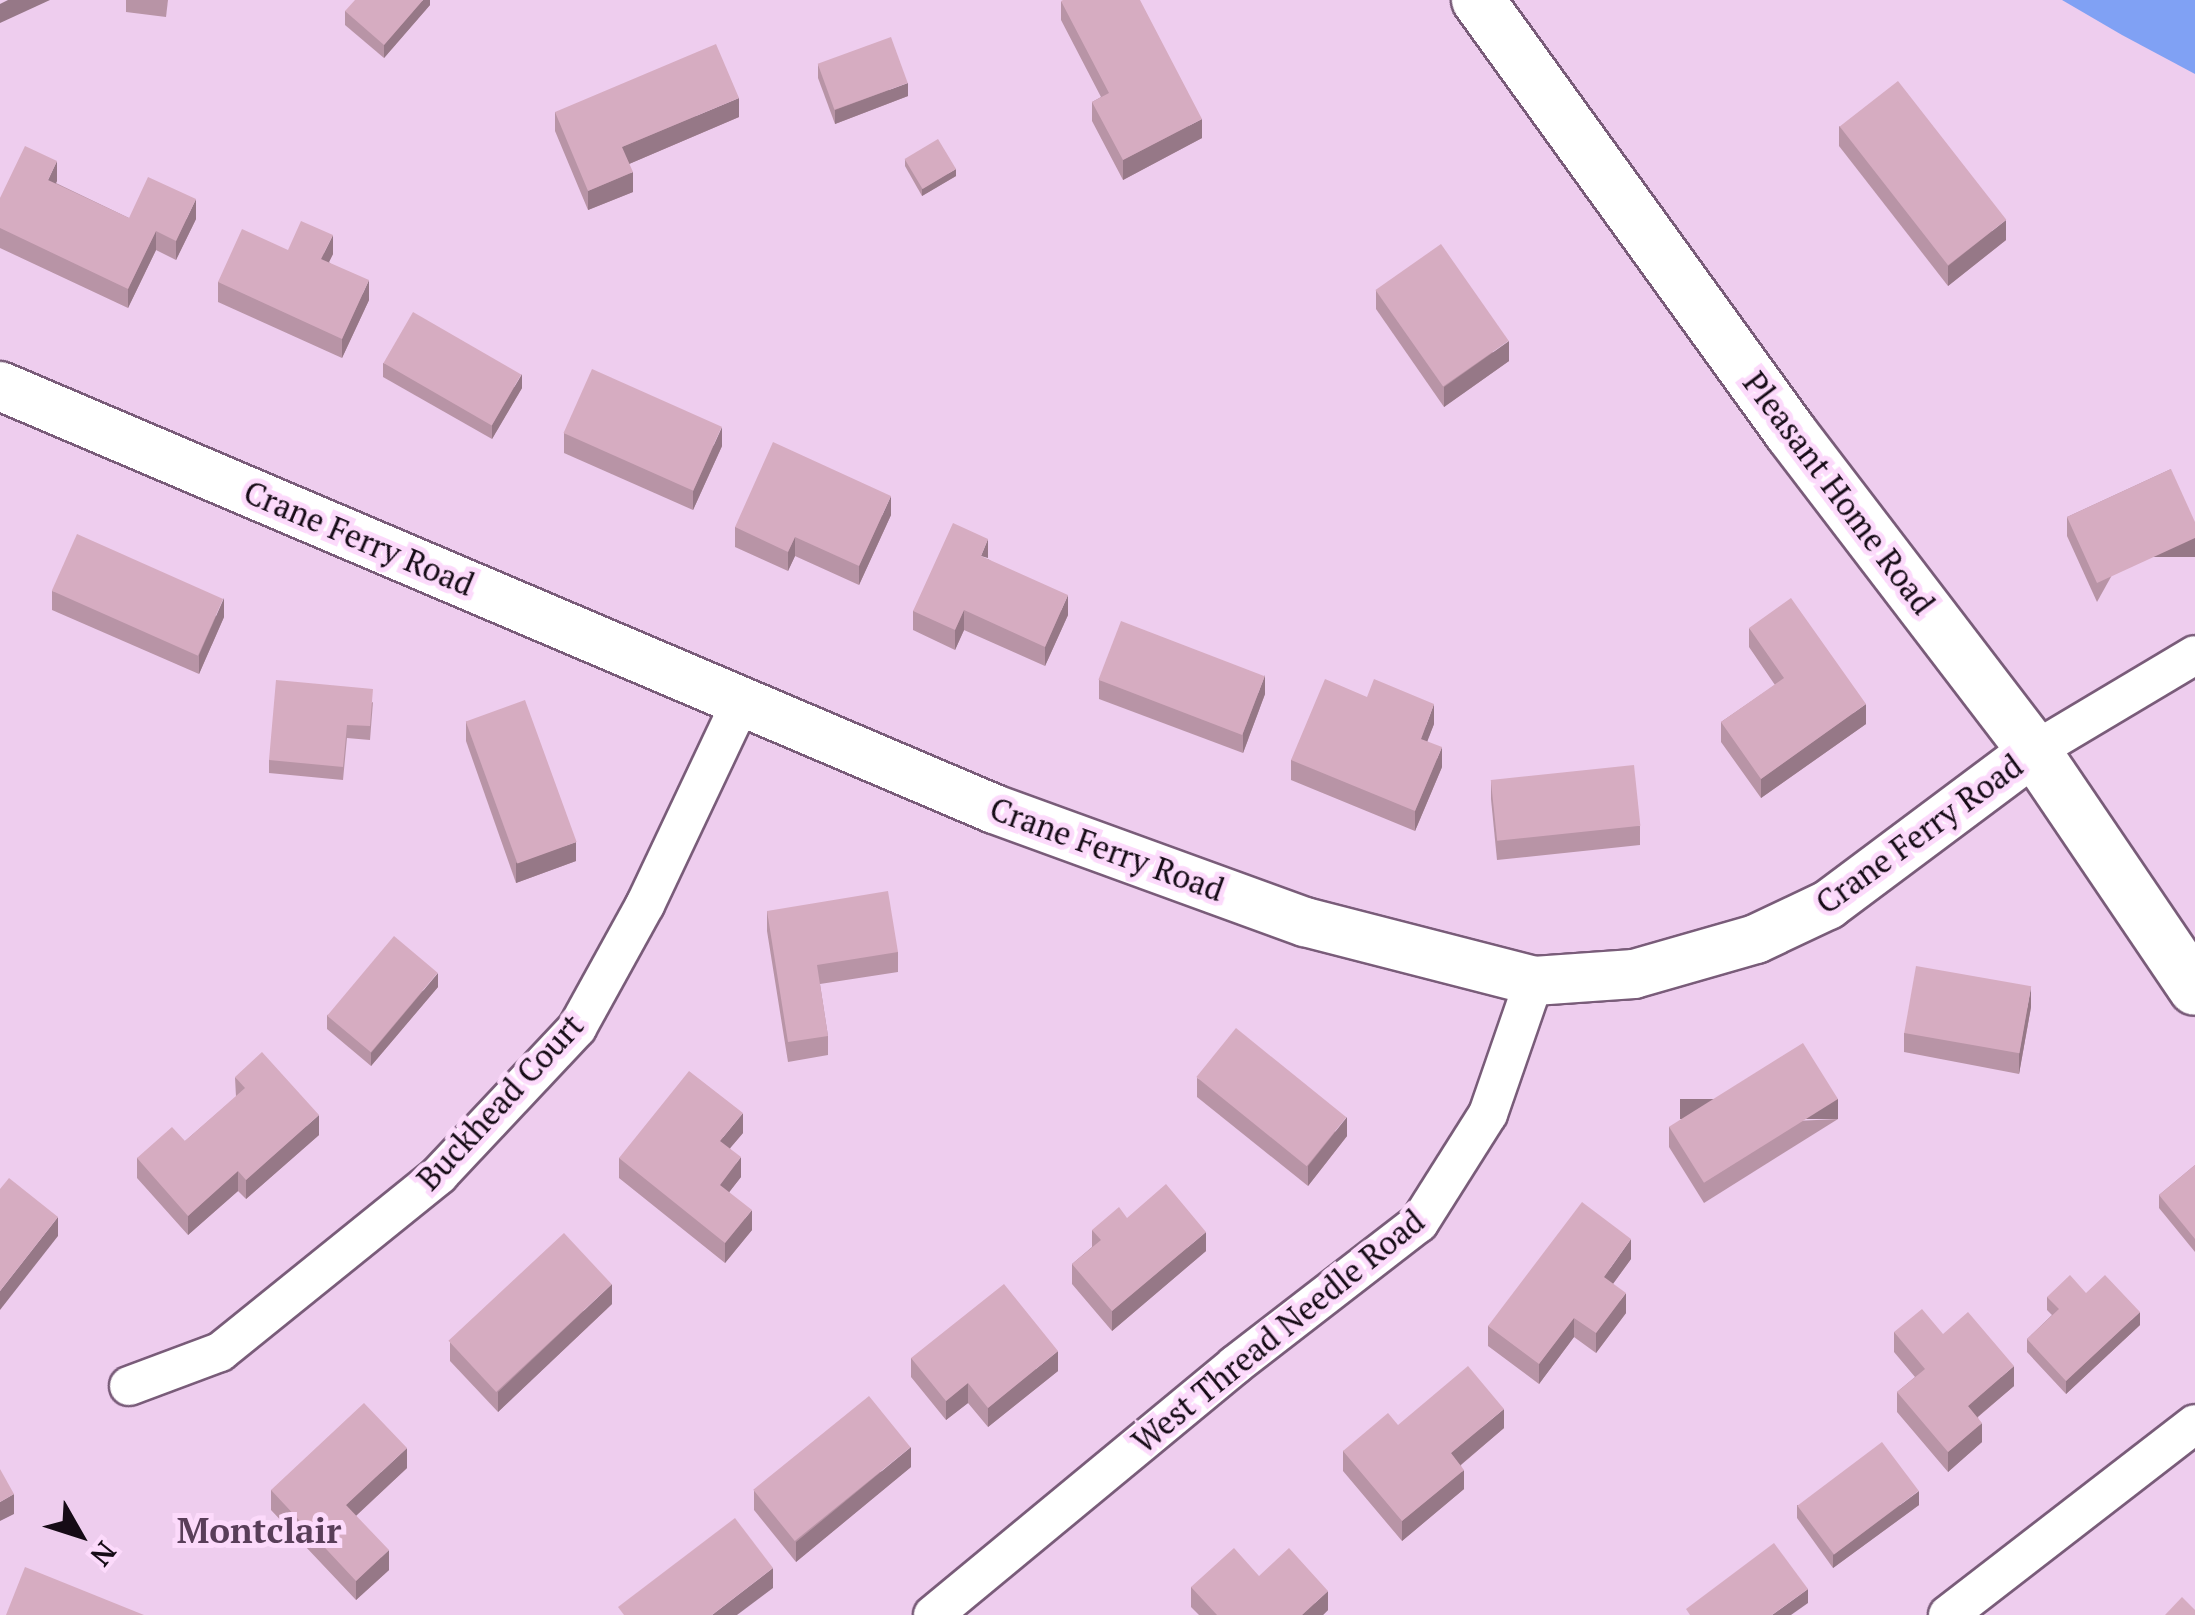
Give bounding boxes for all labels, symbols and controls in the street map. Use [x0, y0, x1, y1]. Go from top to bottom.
street label: Pleasant Home Road [1735, 364, 1943, 622]
street label: Crane Ferry Road [238, 472, 480, 604]
street label: Crane Ferry Road [1808, 746, 2030, 922]
street label: Crane Ferry Road [985, 789, 1229, 909]
street label: Buckhead Court [409, 1006, 591, 1198]
street label: West Thread Needle Road [1124, 1201, 1432, 1461]
north arrow [30, 1485, 130, 1585]
district label: Montclair [177, 1509, 341, 1551]
text: N [83, 1534, 125, 1574]

